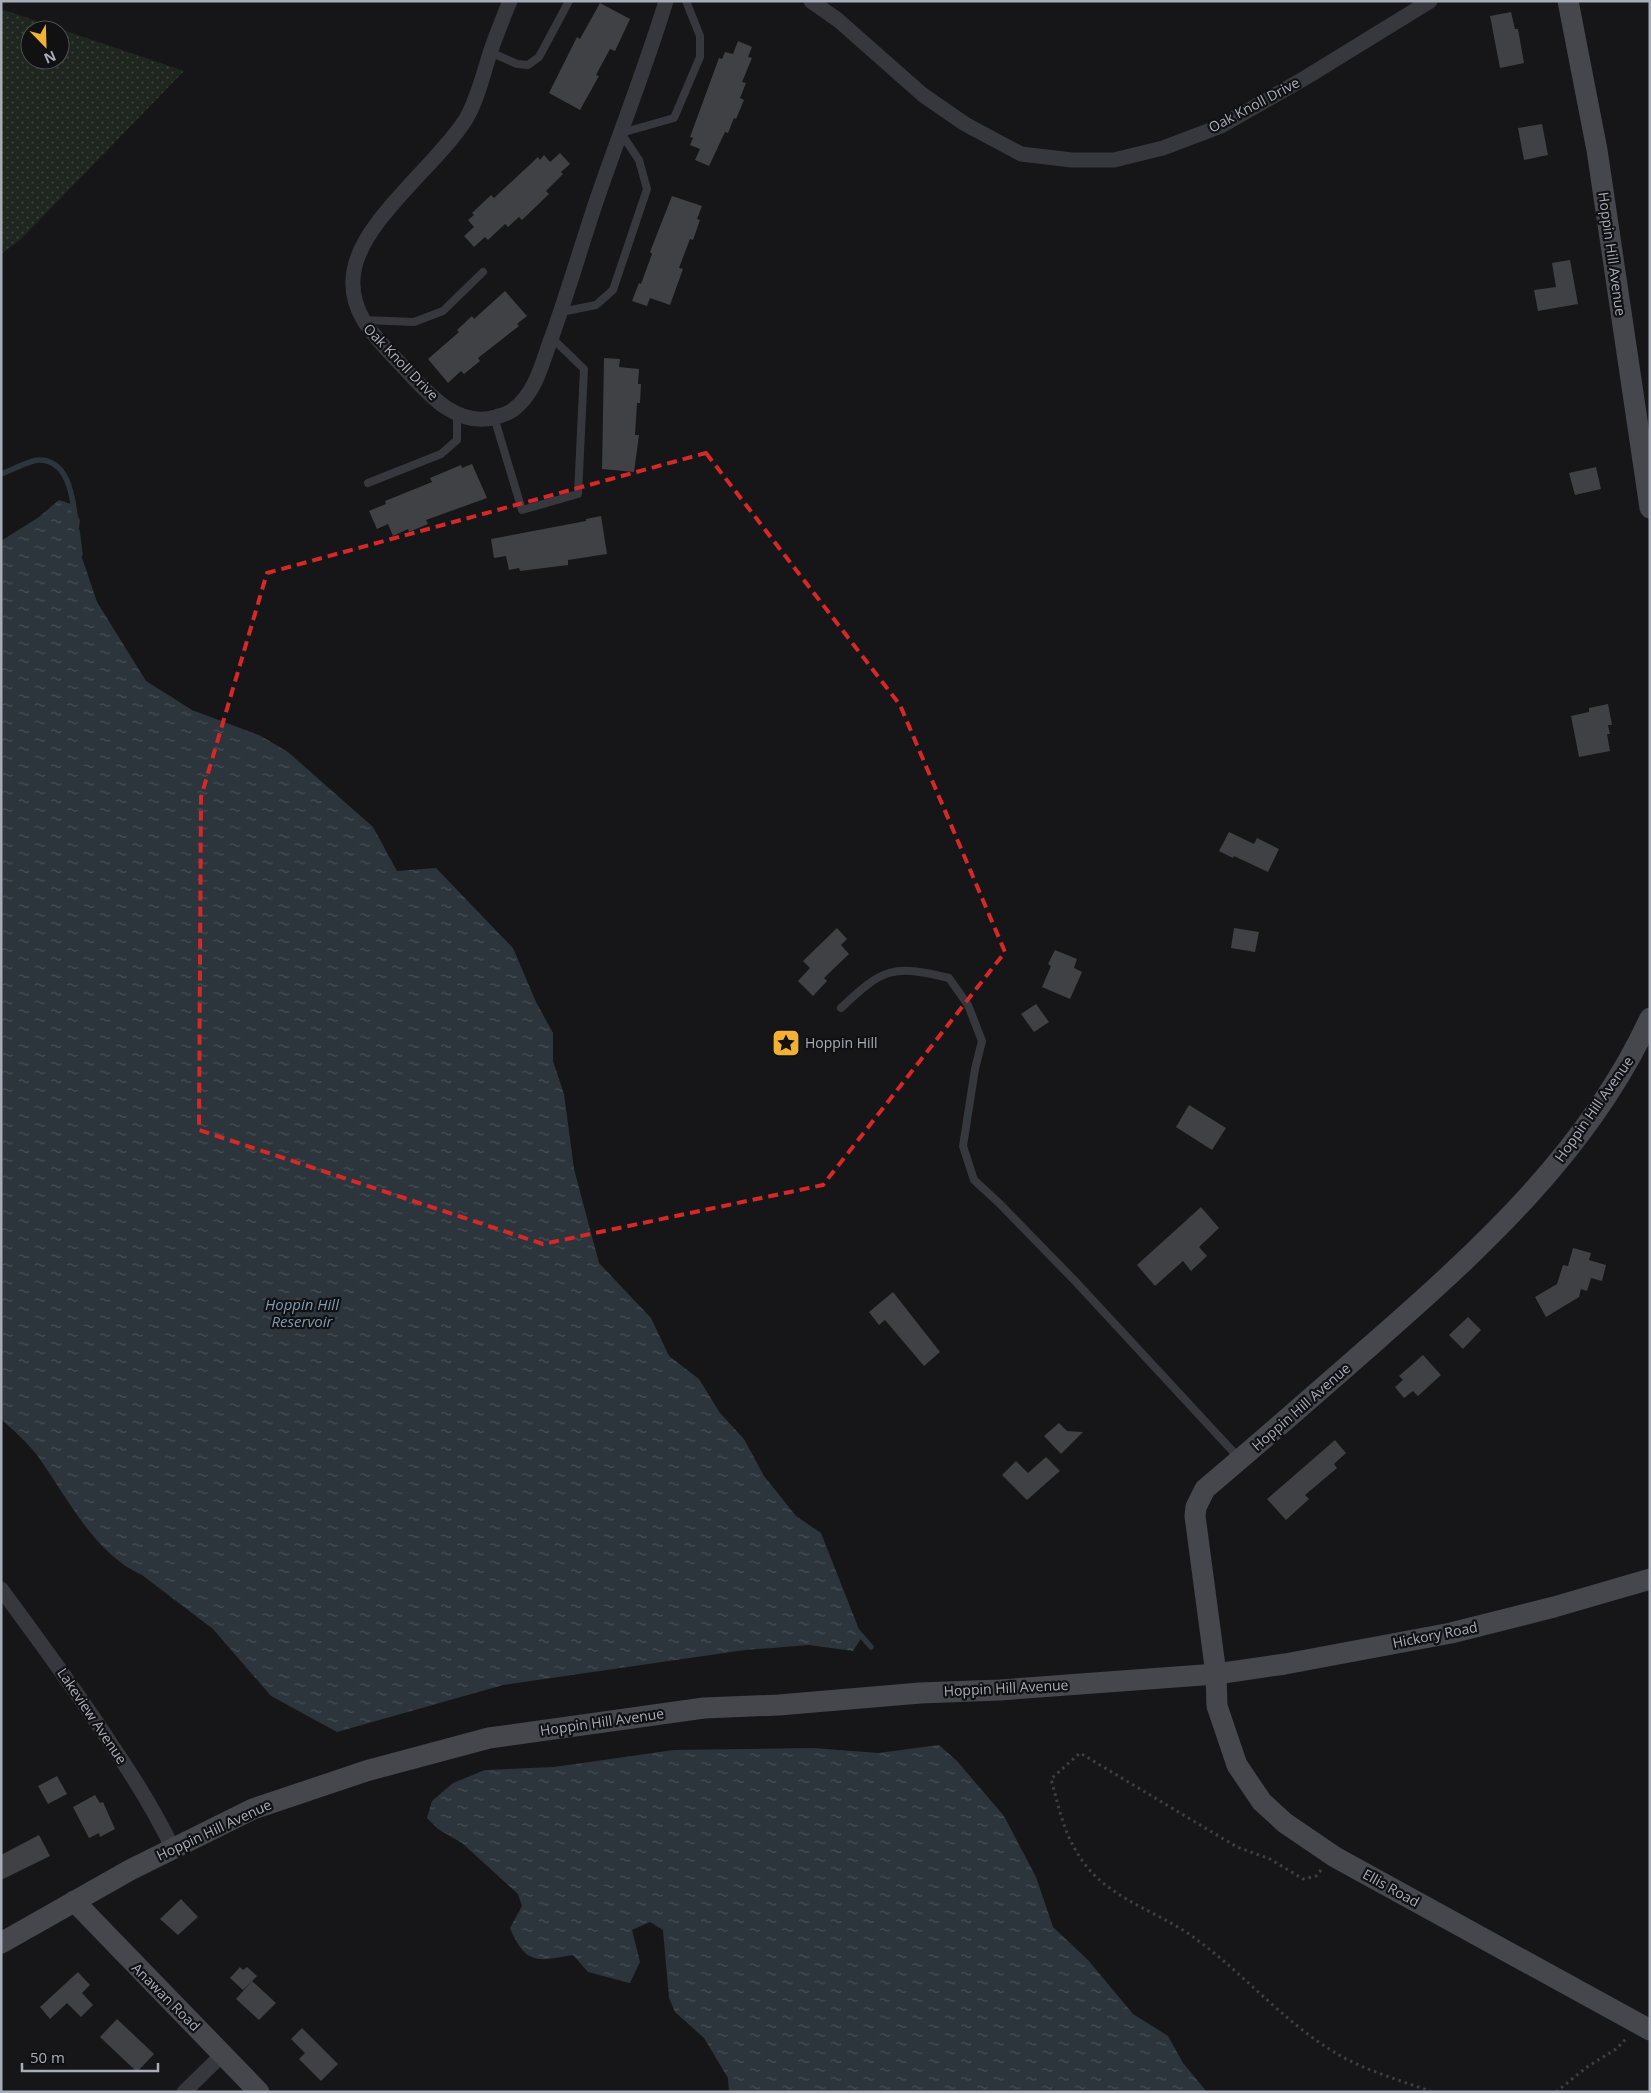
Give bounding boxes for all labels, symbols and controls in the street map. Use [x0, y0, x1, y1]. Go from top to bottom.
north arrow [20, 20, 70, 70]
text: N [41, 46, 59, 68]
street label: Oak Knoll Drive [1205, 73, 1303, 136]
street label: Hoppin Hill Avenue [1594, 191, 1631, 317]
street label: Oak Knoll Drive [360, 319, 443, 404]
place icon: Hoppin Hill [771, 1028, 801, 1058]
place label: Hoppin Hill [805, 1033, 878, 1052]
street label: Hoppin Hill Avenue [1550, 1052, 1637, 1165]
water label: Hoppin Hill Reservoir [265, 1294, 340, 1331]
street label: Hoppin Hill Avenue [1247, 1358, 1354, 1455]
street label: Hickory Road [1391, 1617, 1479, 1652]
street label: Lakeview Avenue [53, 1664, 132, 1768]
street label: Hoppin Hill Avenue [943, 1675, 1069, 1700]
street label: Hoppin Hill Avenue [539, 1703, 665, 1740]
street label: Hoppin Hill Avenue [153, 1794, 275, 1865]
street label: Ellis Road [1359, 1864, 1423, 1911]
street label: Anawan Road [128, 1958, 205, 2035]
scale bar [22, 2040, 159, 2072]
text: 50 m [30, 2047, 65, 2067]

